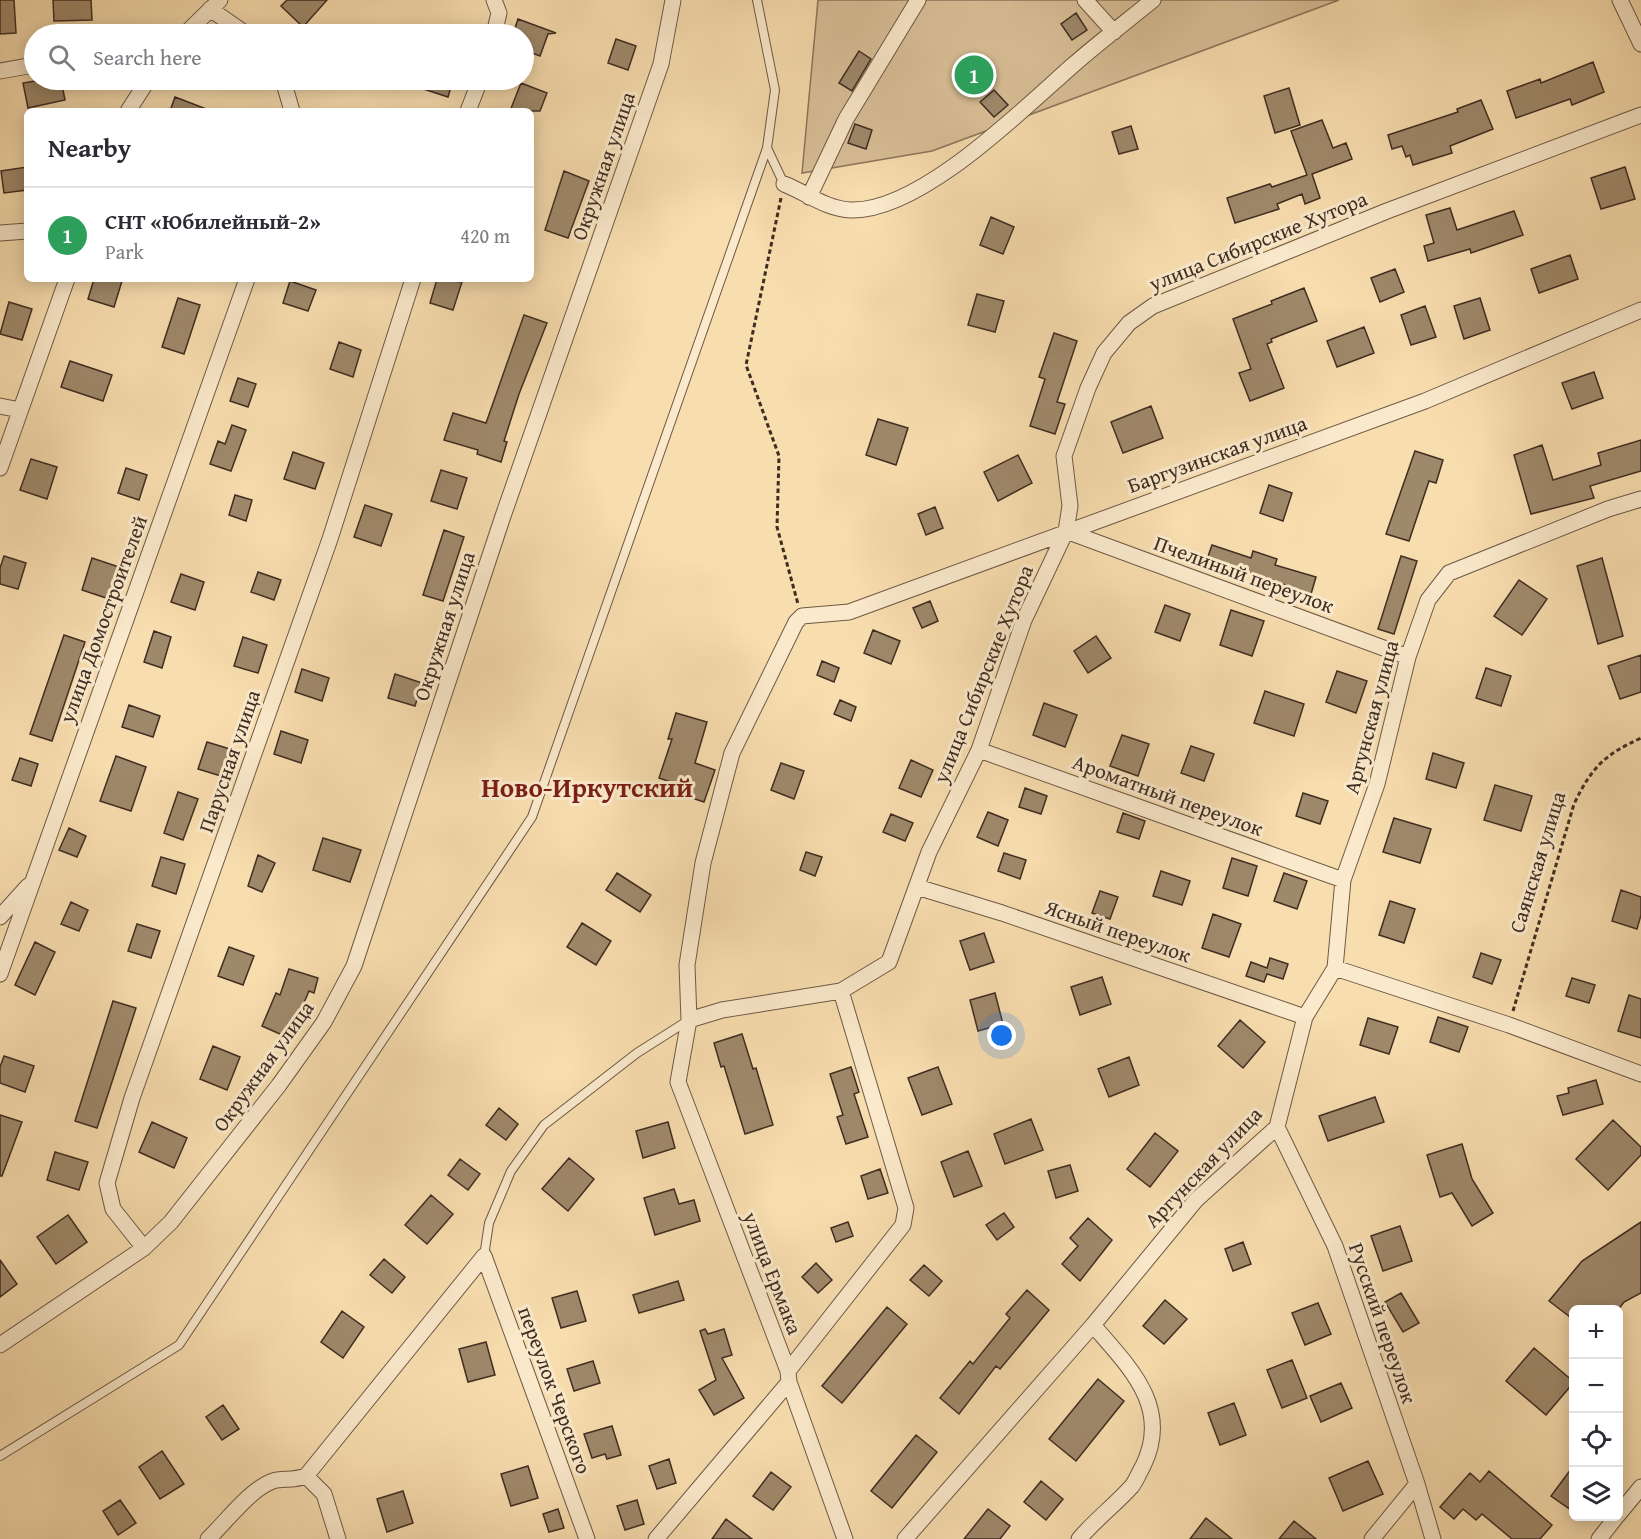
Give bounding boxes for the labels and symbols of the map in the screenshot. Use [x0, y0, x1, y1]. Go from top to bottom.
pin: 1 [954, 52, 994, 98]
street label: Окружная улица [563, 88, 643, 244]
street label: улица Сибирские Хутора [1143, 183, 1372, 299]
street label: Баргузинская улица [1123, 407, 1311, 501]
street label: улица Домостроителей [51, 511, 155, 728]
street label: Пчелиный переулок [1150, 527, 1338, 621]
street label: Окружная улица [405, 547, 483, 705]
street label: улица Сибирские Хутора [925, 560, 1041, 789]
street label: Аргунская улица [1336, 637, 1406, 797]
street label: Парусная улица [190, 686, 268, 836]
street label: Ароматный переулок [1068, 746, 1268, 844]
district label: Ново-Иркутский [481, 767, 693, 807]
street label: Саянская улица [1501, 787, 1573, 937]
street label: Ясный переулок [1040, 891, 1195, 970]
street label: Окружная улица [205, 994, 321, 1138]
your location [987, 1021, 1016, 1050]
street label: Аргунская улица [1137, 1099, 1269, 1235]
street label: улица Ермака [735, 1206, 811, 1339]
street label: Русский переулок [1341, 1239, 1425, 1407]
street label: переулок Черского [510, 1302, 600, 1478]

